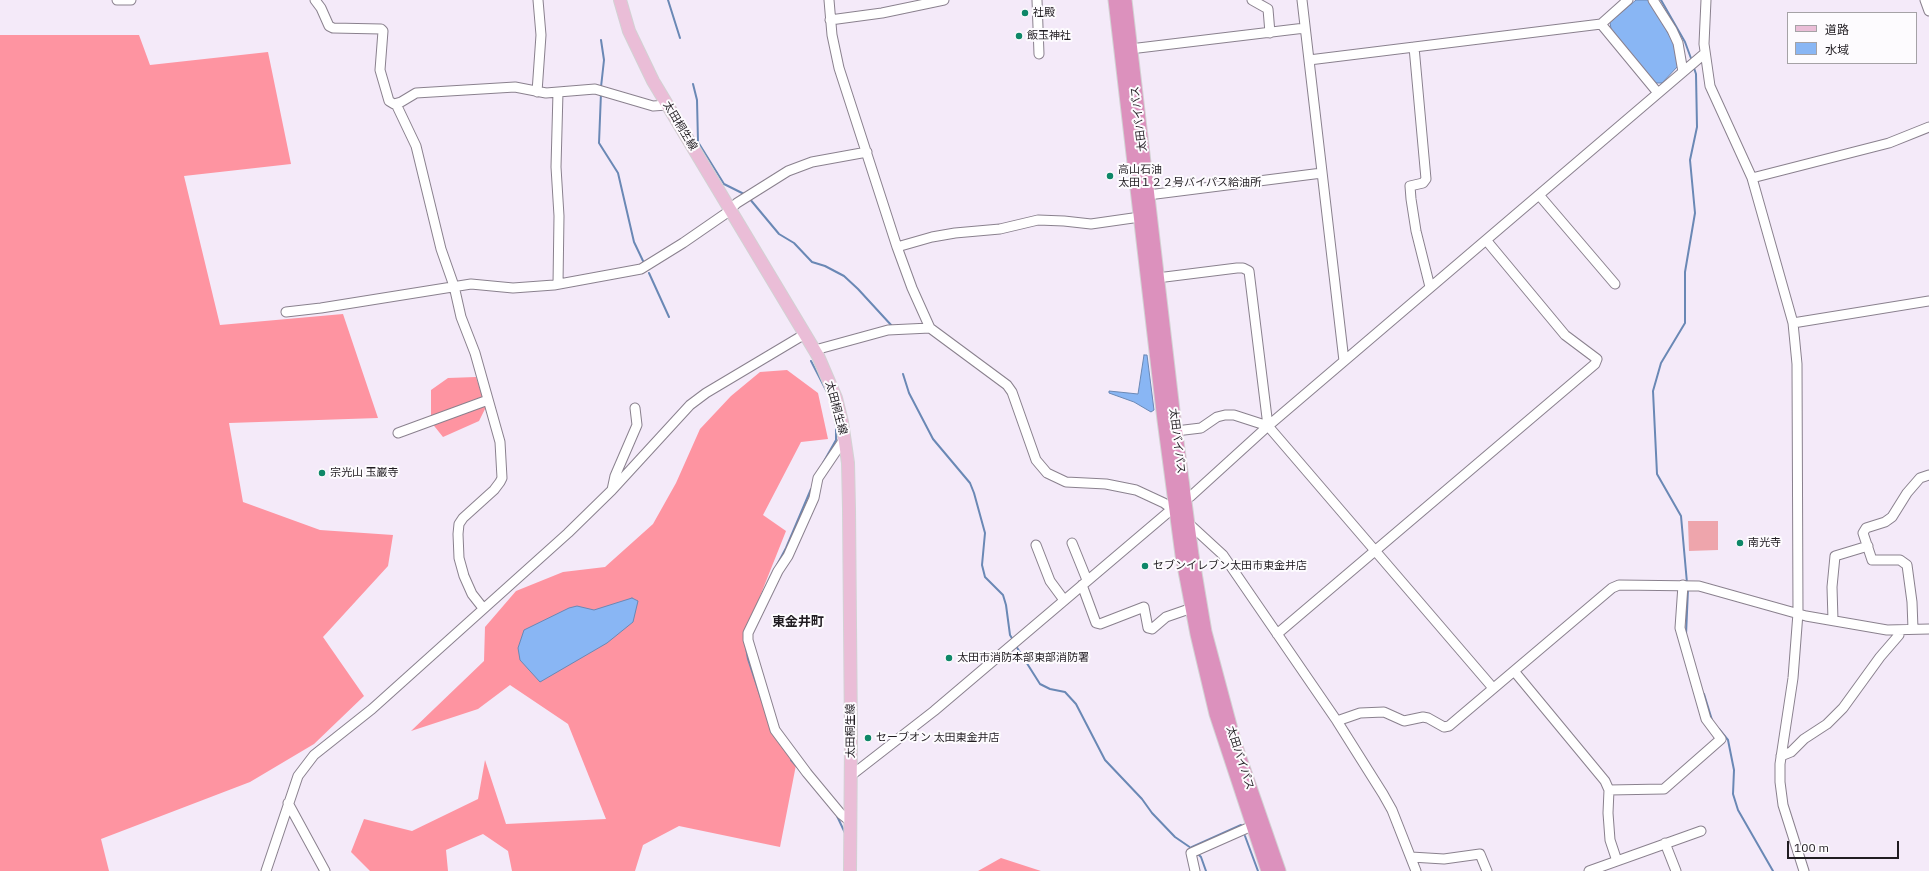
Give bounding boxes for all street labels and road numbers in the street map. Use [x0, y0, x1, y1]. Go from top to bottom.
street label: 太田バイパス [1128, 85, 1150, 153]
street label: 太田桐生線 [660, 99, 700, 153]
street label: 太田桐生線 [823, 380, 849, 436]
street label: 太田バイパス [1166, 407, 1188, 475]
street label: 太田桐生線 [844, 704, 858, 758]
street label: 太田バイパス [1224, 725, 1256, 791]

